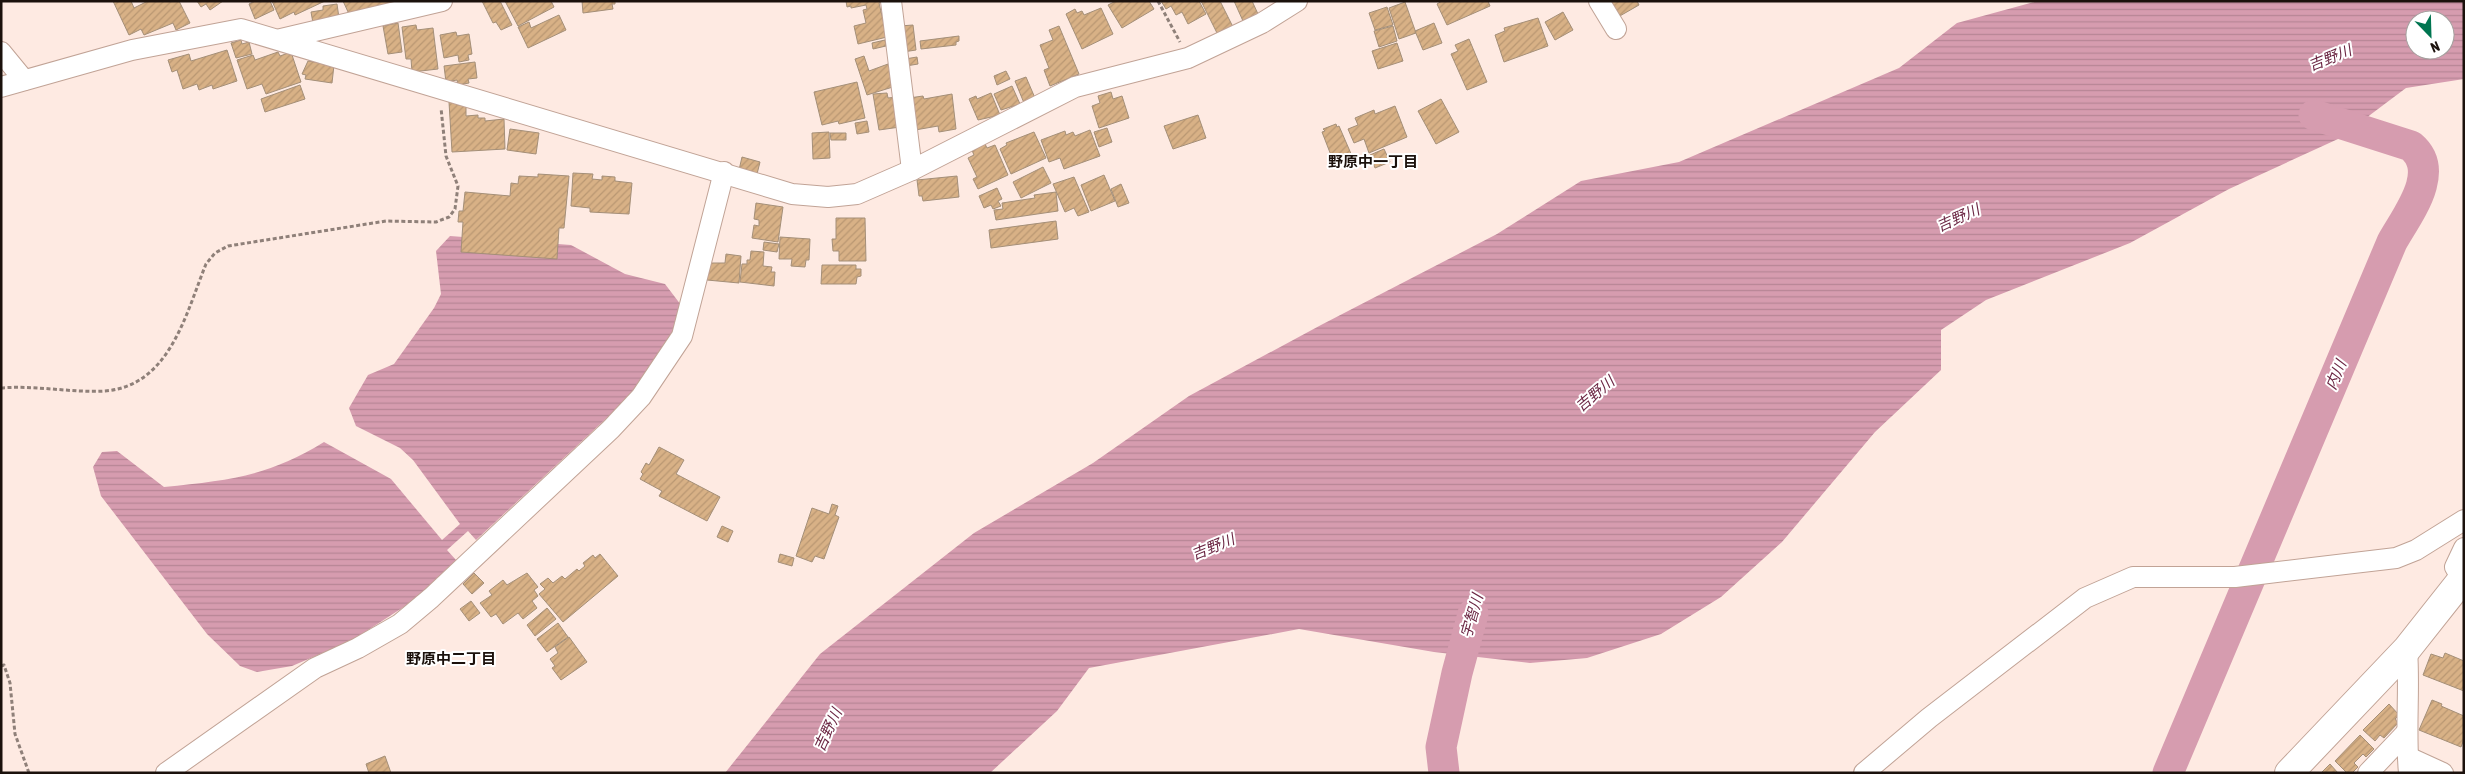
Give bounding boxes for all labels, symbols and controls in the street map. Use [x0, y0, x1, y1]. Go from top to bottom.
north arrow [2405, 10, 2455, 60]
text: N [2428, 38, 2442, 56]
water label: 吉野川 [2306, 40, 2356, 74]
district label: 野原中一丁目 [1328, 153, 1418, 170]
water label: 吉野川 [1934, 200, 1984, 234]
water label: 内川 [2322, 356, 2350, 392]
water label: 吉野川 [1572, 371, 1619, 415]
water label: 吉野川 [1189, 529, 1239, 563]
water label: 宇智川 [1457, 590, 1486, 640]
district label: 野原中二丁目 [406, 650, 496, 667]
water label: 吉野川 [810, 704, 846, 754]

